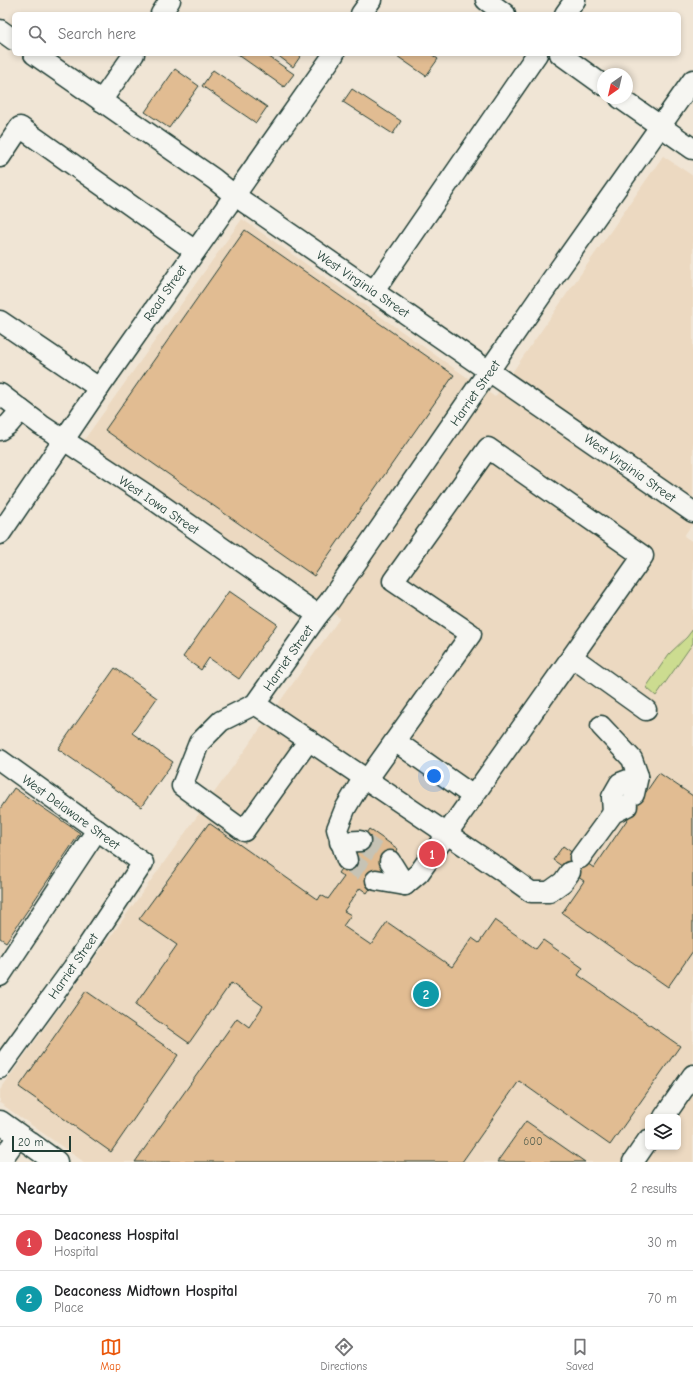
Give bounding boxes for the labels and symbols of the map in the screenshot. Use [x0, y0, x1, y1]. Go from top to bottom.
north arrow [597, 68, 633, 104]
street label: West Virginia Street [314, 247, 413, 321]
street label: Read Street [140, 261, 190, 324]
street label: Harriet Street [447, 356, 504, 429]
street label: West Virginia Street [581, 431, 680, 506]
street label: West Iowa Street [116, 473, 203, 538]
street label: Harriet Street [260, 621, 317, 694]
your location [424, 766, 444, 786]
street label: West Delaware Street [19, 771, 124, 853]
pin: 1 [419, 839, 445, 869]
street label: Harriet Street [45, 929, 102, 1002]
pin: 2 [413, 979, 439, 1009]
scale bar [12, 1134, 71, 1153]
house number: 600 [523, 1135, 543, 1148]

